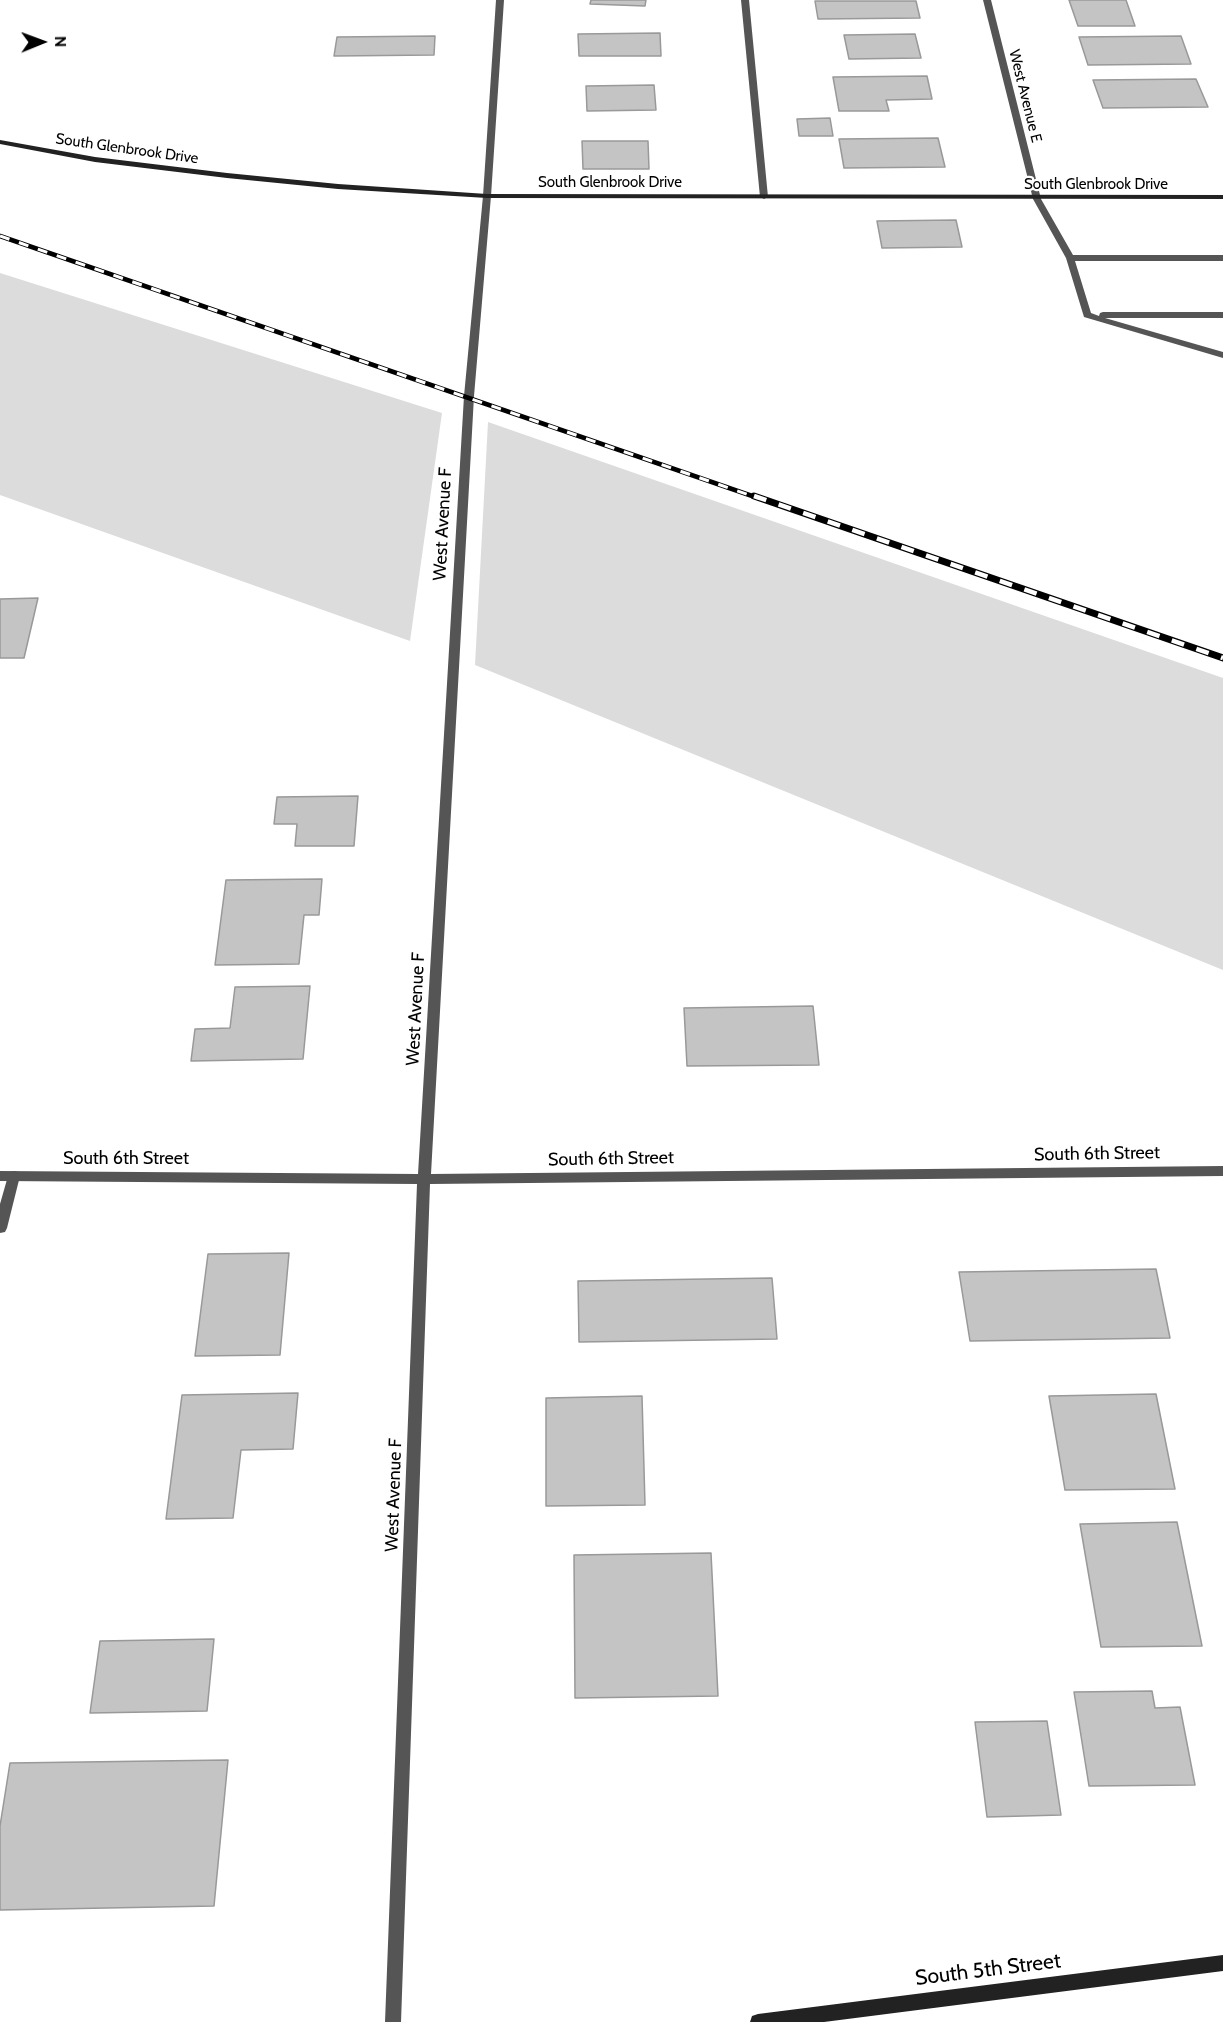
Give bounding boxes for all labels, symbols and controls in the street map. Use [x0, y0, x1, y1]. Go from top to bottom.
north arrow [12, 12, 72, 72]
text: N [51, 36, 70, 47]
street label: West Avenue E [1005, 48, 1045, 144]
street label: South Glenbrook Drive [54, 130, 200, 168]
street label: South Glenbrook Drive [538, 174, 682, 192]
street label: South Glenbrook Drive [1024, 176, 1168, 194]
street label: West Avenue F [429, 467, 457, 581]
street label: West Avenue F [402, 952, 430, 1066]
street label: South 6th Street [1034, 1142, 1160, 1166]
street label: South 6th Street [548, 1147, 674, 1171]
street label: South 6th Street [63, 1148, 189, 1170]
street label: West Avenue F [381, 1438, 407, 1552]
street label: South 5th Street [914, 1949, 1062, 1991]

